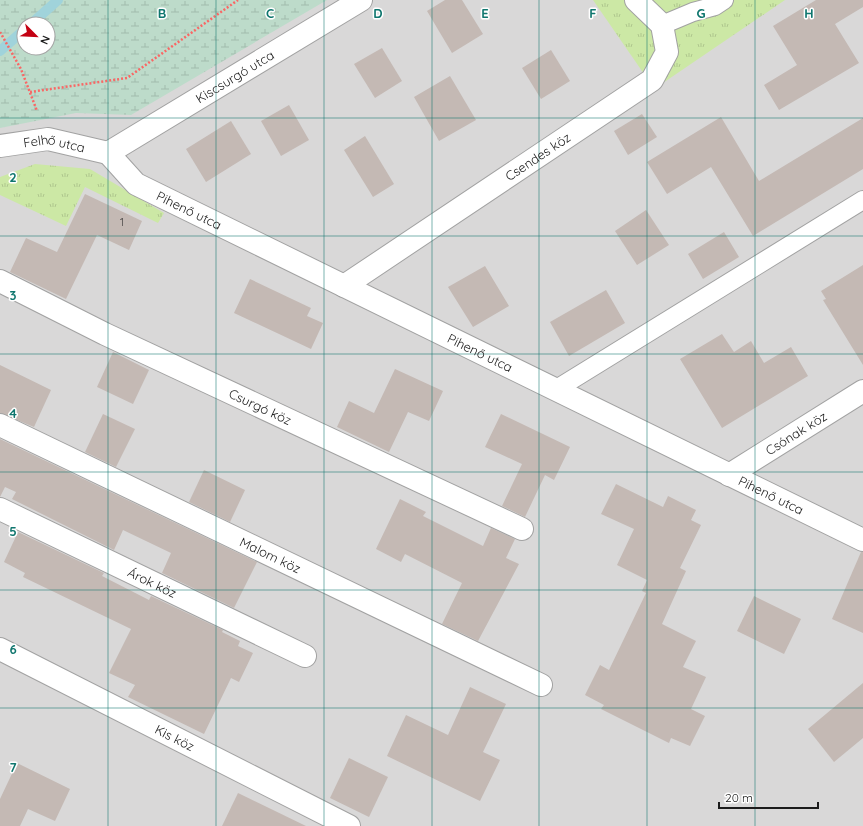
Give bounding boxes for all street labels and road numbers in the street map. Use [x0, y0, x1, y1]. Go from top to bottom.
street label: Kiscsurgó utca [193, 47, 277, 106]
street label: Csendes köz [502, 129, 573, 184]
street label: Felhő utca [22, 131, 87, 155]
street label: Pihenő utca [154, 187, 224, 233]
street label: Pihenő utca [445, 330, 515, 375]
street label: Csurgó köz [226, 385, 294, 428]
street label: Csónak köz [762, 408, 830, 458]
street label: Pihenő utca [736, 472, 806, 518]
street label: Malom köz [237, 533, 303, 576]
street label: Árok köz [125, 564, 179, 601]
street label: Kis köz [152, 721, 197, 754]

